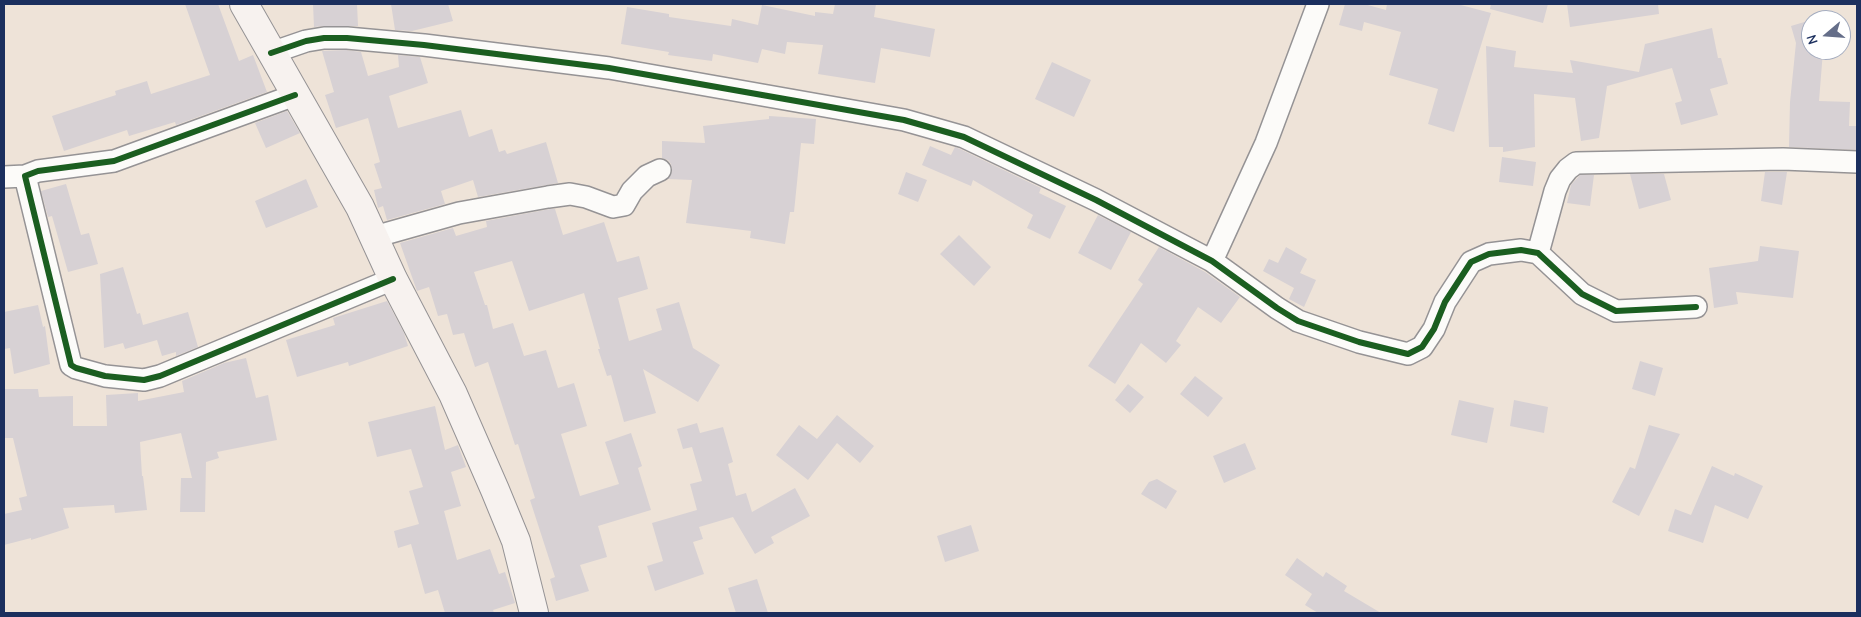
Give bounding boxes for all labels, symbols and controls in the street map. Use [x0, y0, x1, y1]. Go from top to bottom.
north arrow [1801, 10, 1851, 60]
text: N [1803, 33, 1822, 46]

